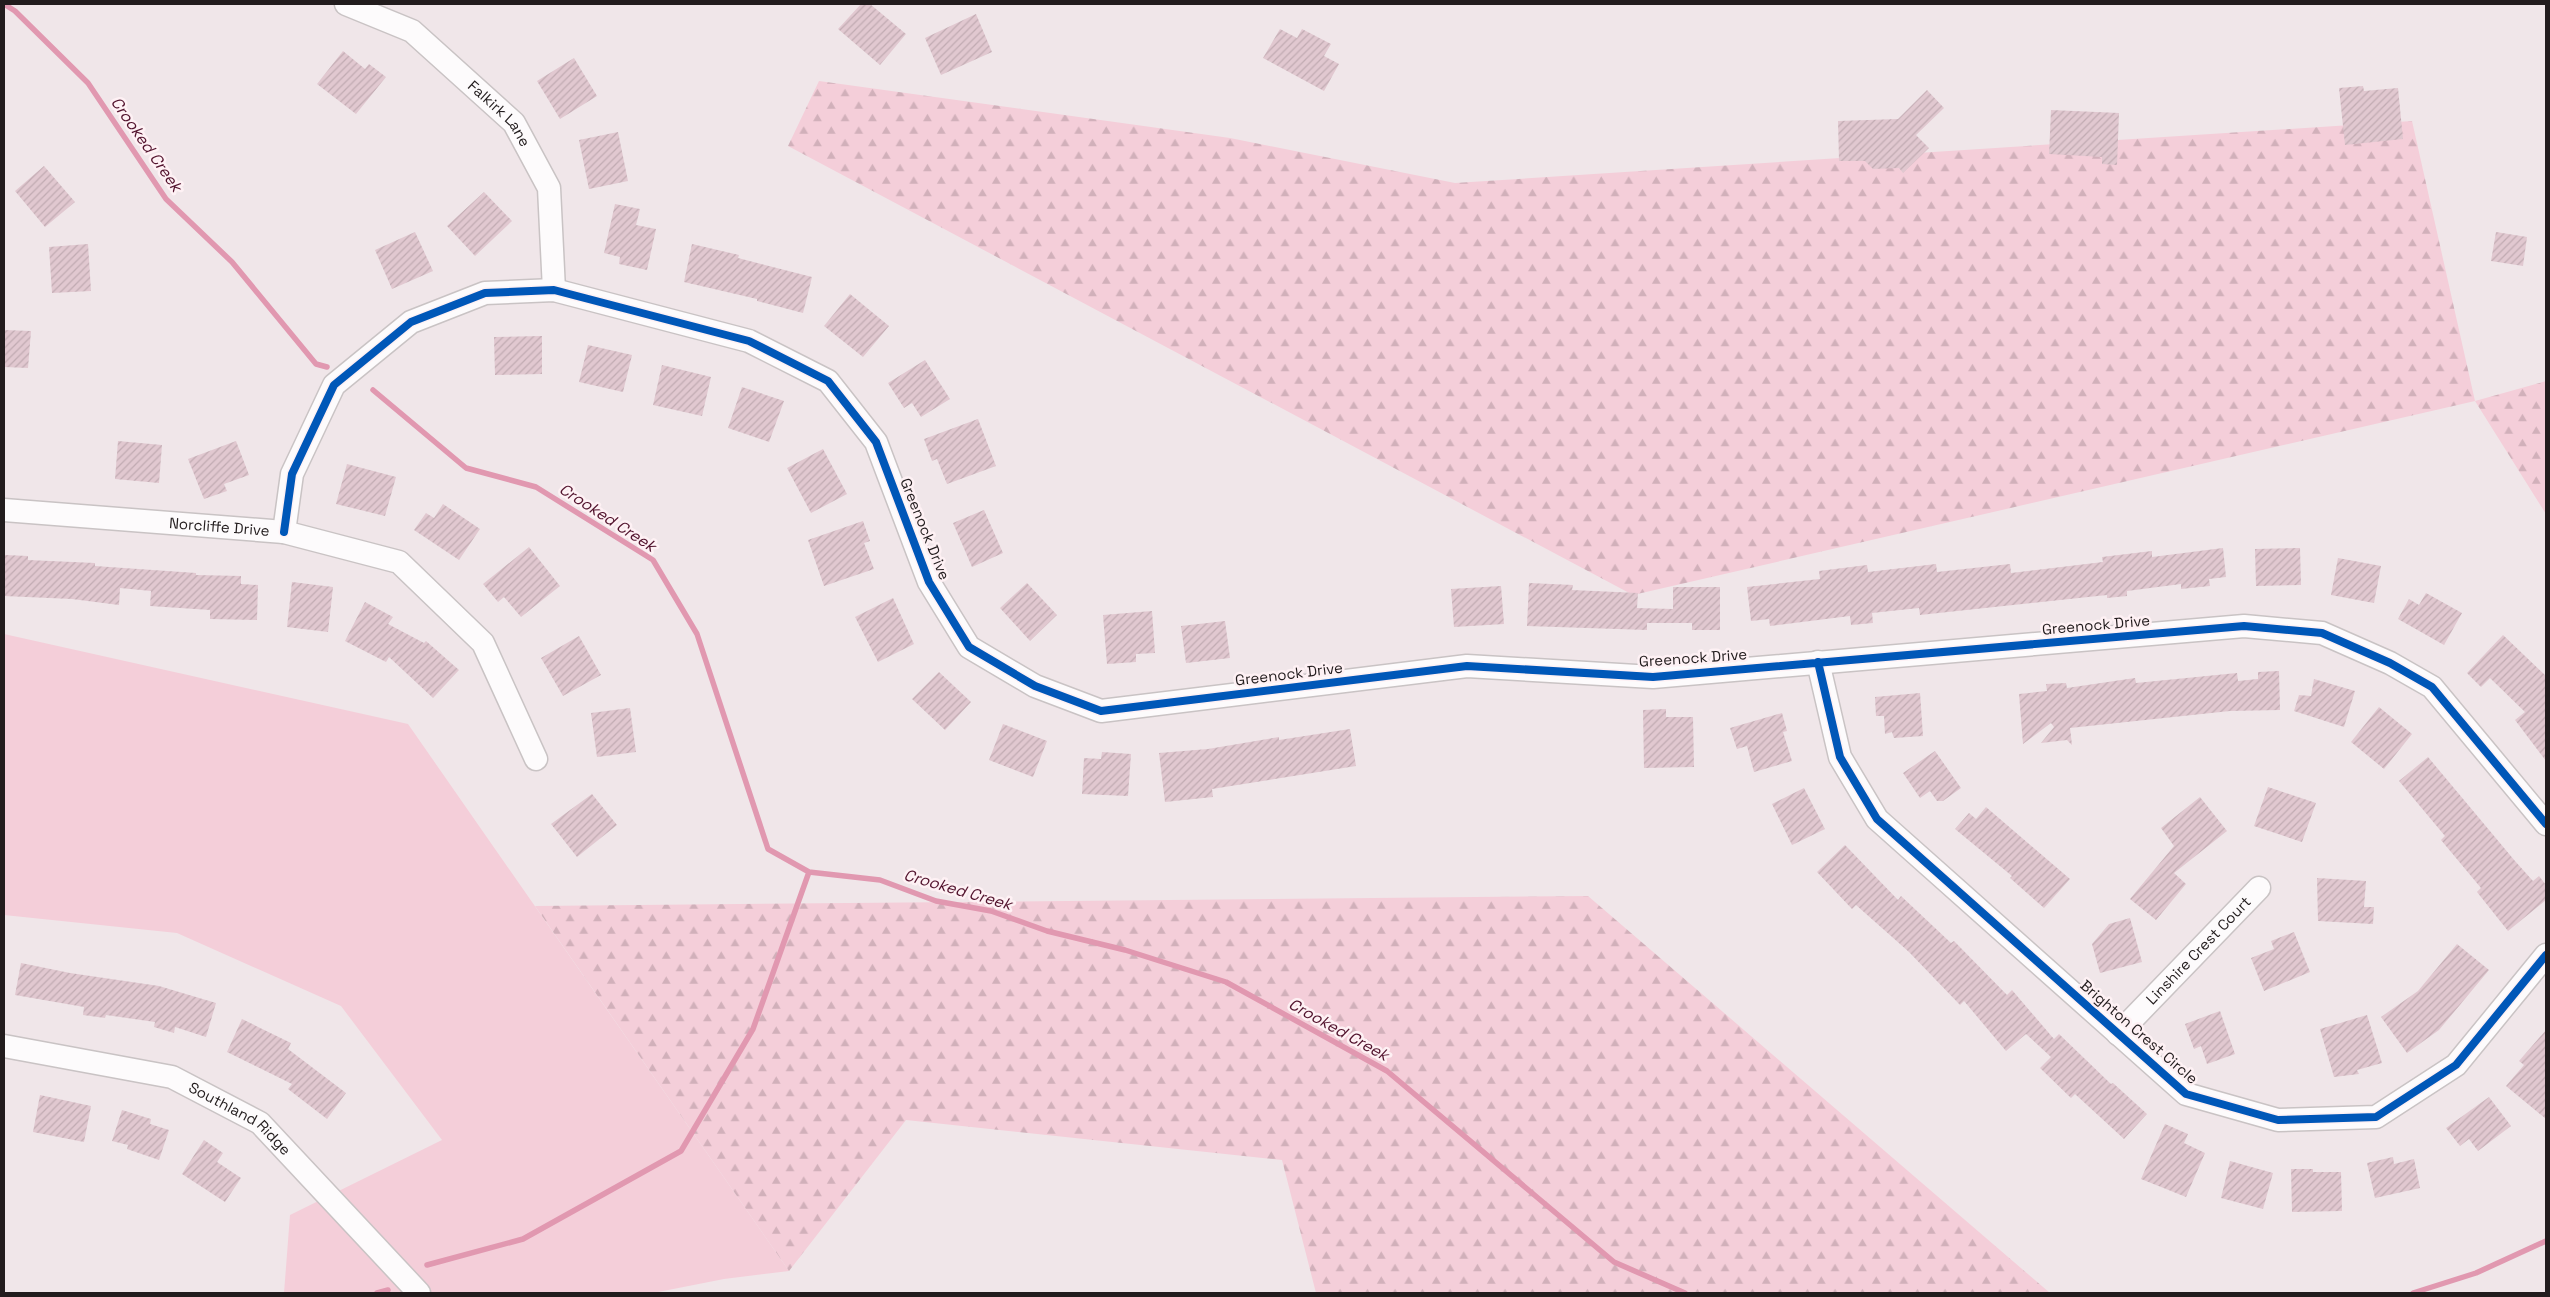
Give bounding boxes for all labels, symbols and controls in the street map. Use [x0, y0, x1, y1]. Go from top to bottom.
street label: Falkirk Lane [464, 76, 535, 150]
water label: Crooked Creek [106, 93, 189, 198]
street label: Greenock Drive [896, 475, 955, 583]
water label: Crooked Creek [555, 478, 662, 558]
street label: Norcliffe Drive [168, 513, 270, 540]
street label: Greenock Drive [2041, 610, 2151, 639]
street label: Greenock Drive [1638, 644, 1748, 671]
street label: Greenock Drive [1234, 657, 1344, 690]
water label: Crooked Creek [901, 864, 1017, 916]
street label: Linshire Crest Court [2142, 892, 2255, 1008]
street label: Brighton Crest Circle [2077, 975, 2202, 1088]
water label: Crooked Creek [1285, 993, 1395, 1067]
street label: Southland Ridge [186, 1077, 295, 1159]

